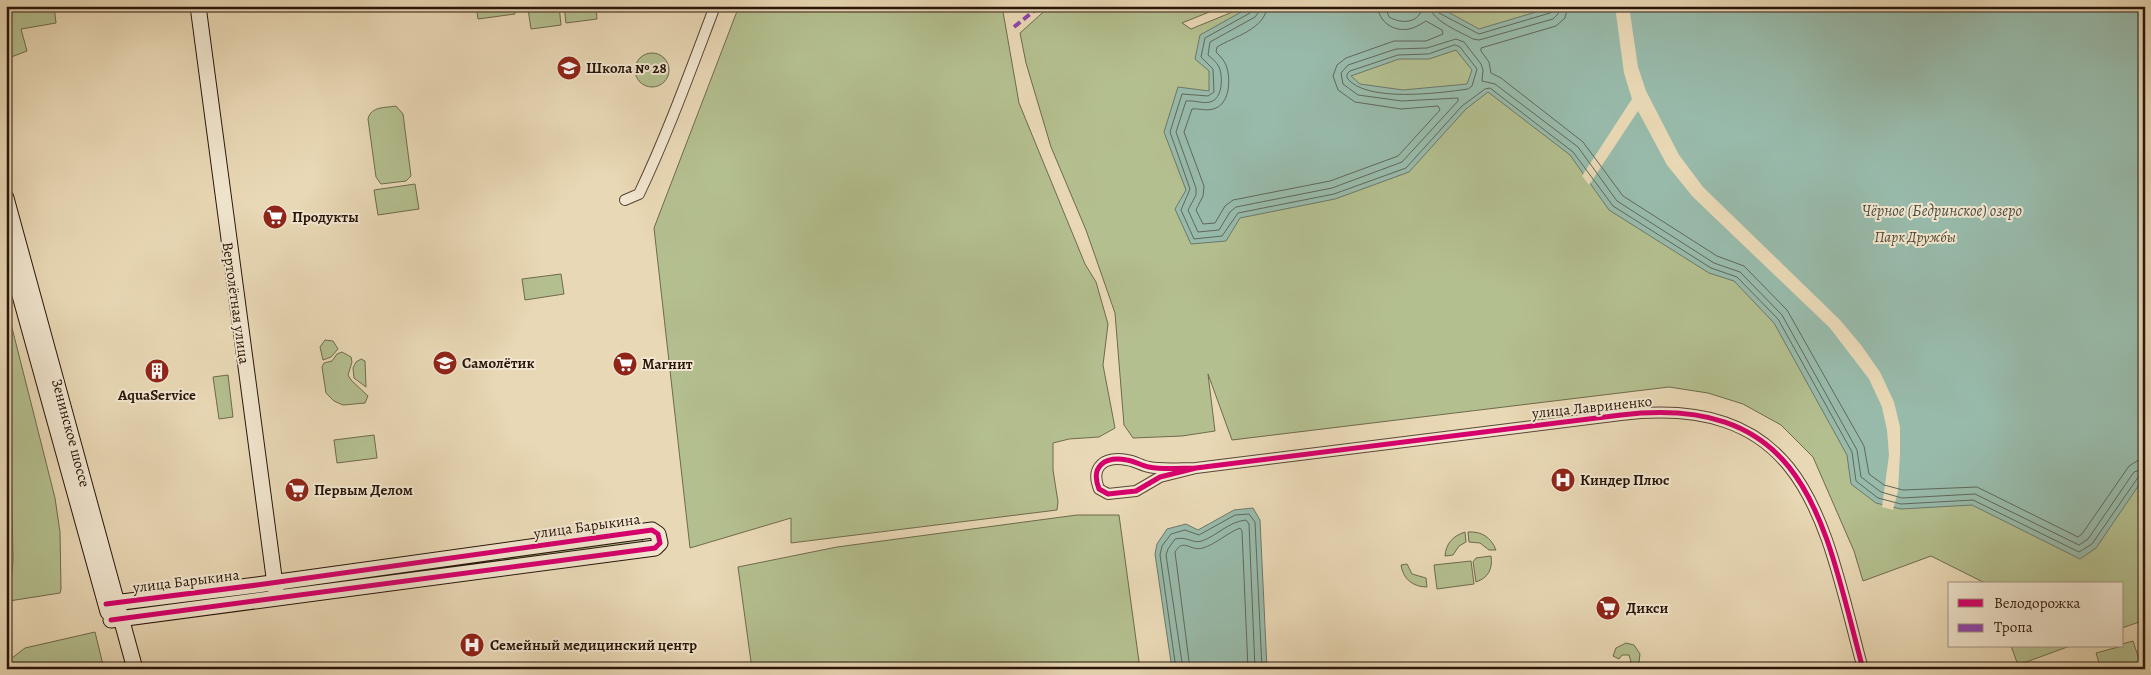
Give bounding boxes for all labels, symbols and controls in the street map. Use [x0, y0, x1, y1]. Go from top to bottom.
school or university icon: Школа № 28 [556, 55, 582, 81]
place label: Школа № 28 [586, 58, 667, 78]
water label: Чёрное (Бедринское) озеро [1862, 200, 2022, 222]
supermarket icon: Продукты [262, 204, 288, 230]
place label: Продукты [292, 207, 359, 227]
park label: Парк Дружбы [1874, 227, 1956, 247]
street label: Вертолётная улица [218, 241, 254, 365]
school or university icon: Самолётик [432, 350, 458, 376]
supermarket icon: Магнит [612, 351, 638, 377]
place label: Самолётик [462, 353, 535, 373]
place label: Магнит [642, 354, 693, 374]
building icon: AquaService [144, 358, 170, 384]
street label: Зенинское шоссе [47, 377, 95, 490]
place label: AquaService [117, 385, 196, 405]
street label: улица Лавриненко [1530, 391, 1653, 423]
hospital icon: Киндер Плюс [1550, 467, 1576, 493]
place label: Киндер Плюс [1580, 470, 1669, 490]
supermarket icon: Первым Делом [284, 477, 310, 503]
place label: Первым Делом [314, 480, 413, 500]
street label: улица Барыкина [532, 509, 642, 544]
street label: улица Барыкина [131, 565, 241, 598]
legend [1948, 582, 2124, 648]
text: Велодорожка [1994, 593, 2081, 613]
supermarket icon: Дикси [1595, 595, 1621, 621]
place label: Дикси [1626, 598, 1668, 618]
text: Тропа [1994, 617, 2033, 637]
hospital icon: Семейный медицинский центр [459, 632, 485, 658]
place label: Семейный медицинский центр [490, 635, 697, 655]

